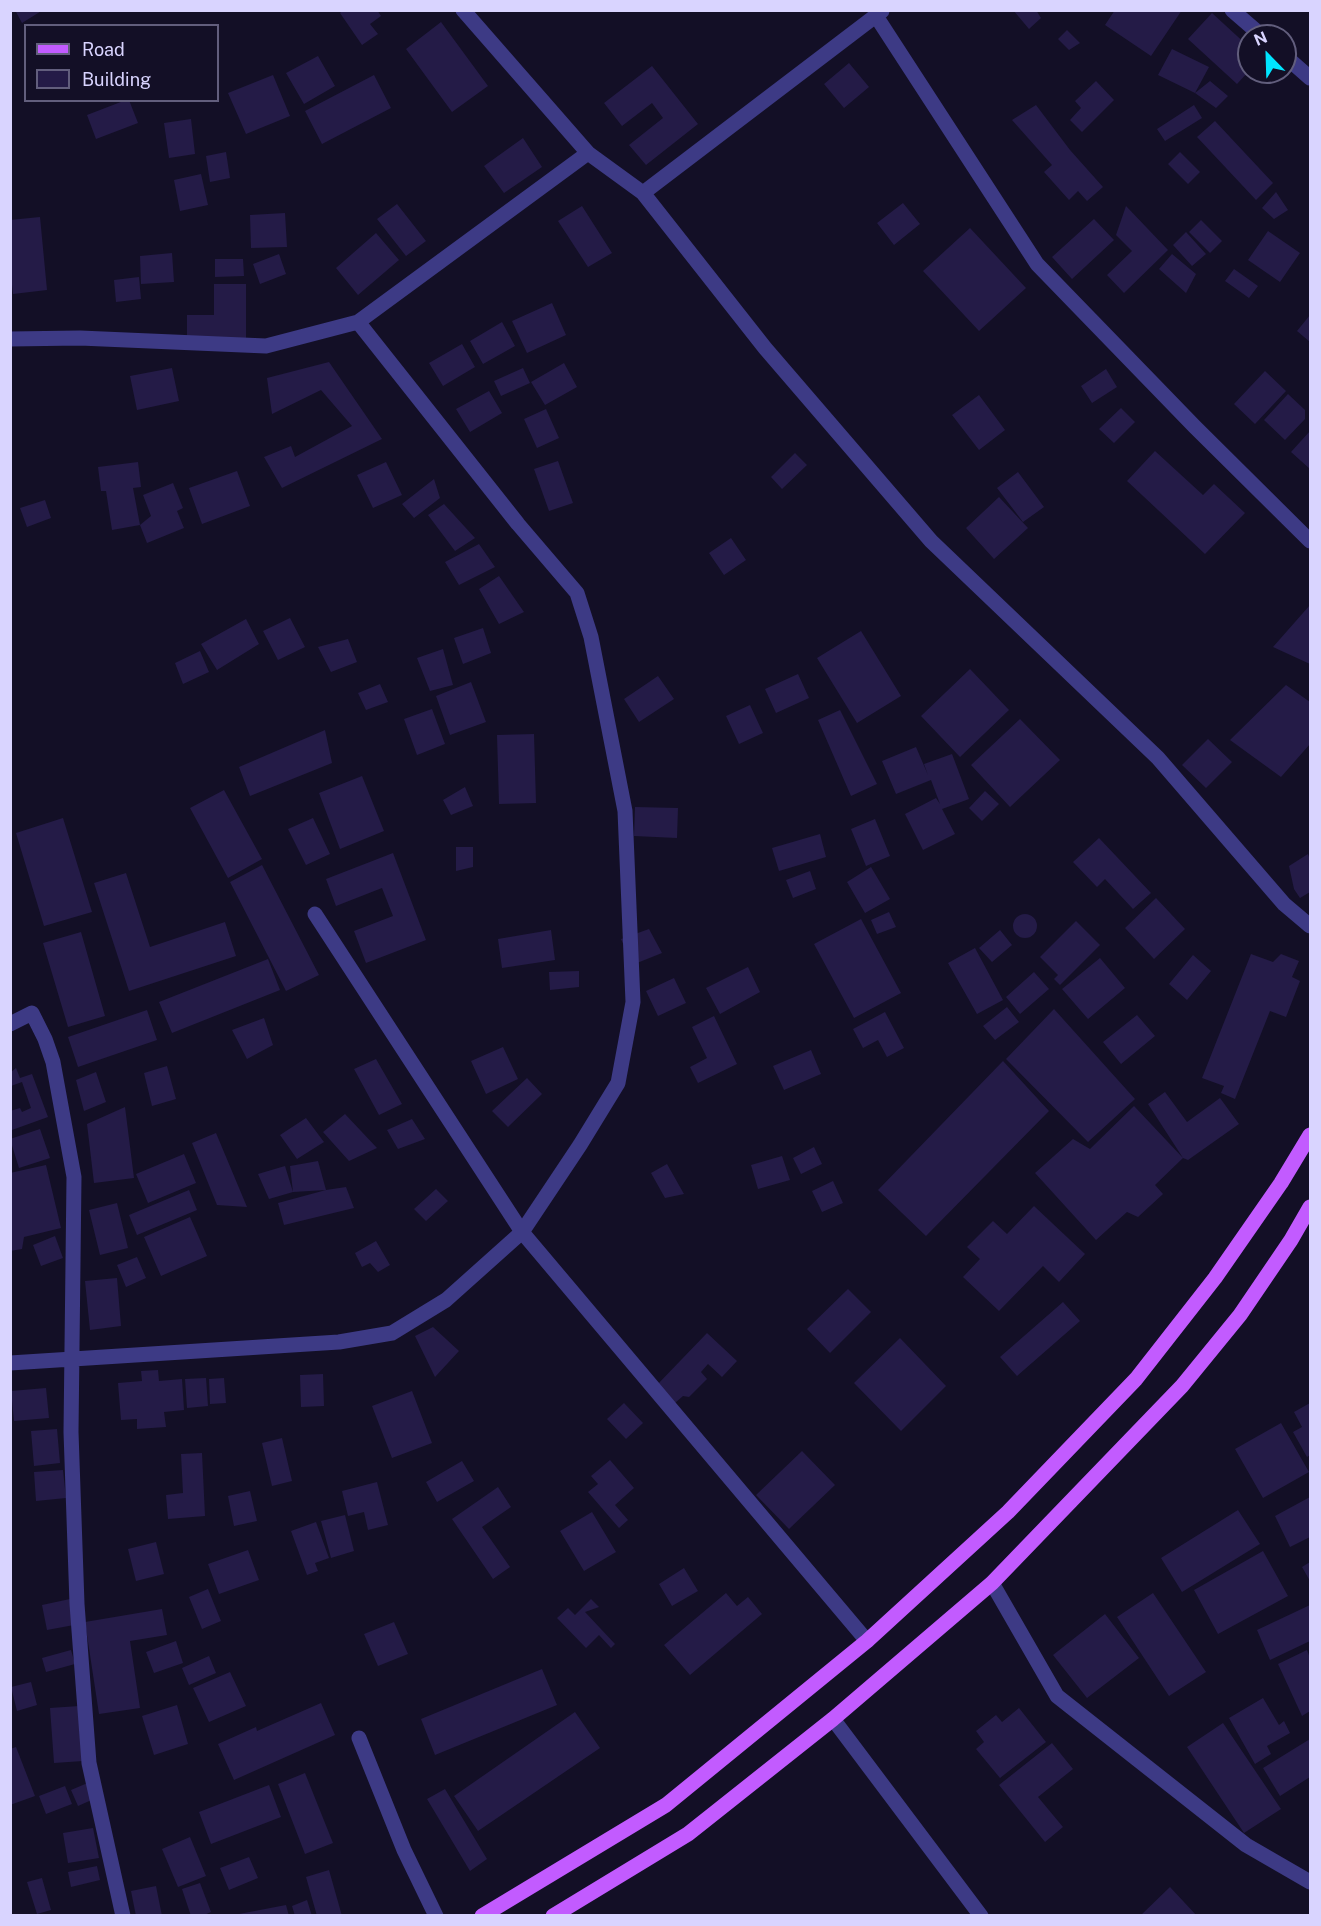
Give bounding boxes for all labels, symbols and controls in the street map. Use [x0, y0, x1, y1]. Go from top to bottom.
legend [24, 24, 219, 102]
north arrow [1237, 24, 1297, 84]
text: N [1251, 28, 1270, 50]
text: Road [82, 39, 125, 60]
text: Building [82, 69, 151, 90]

